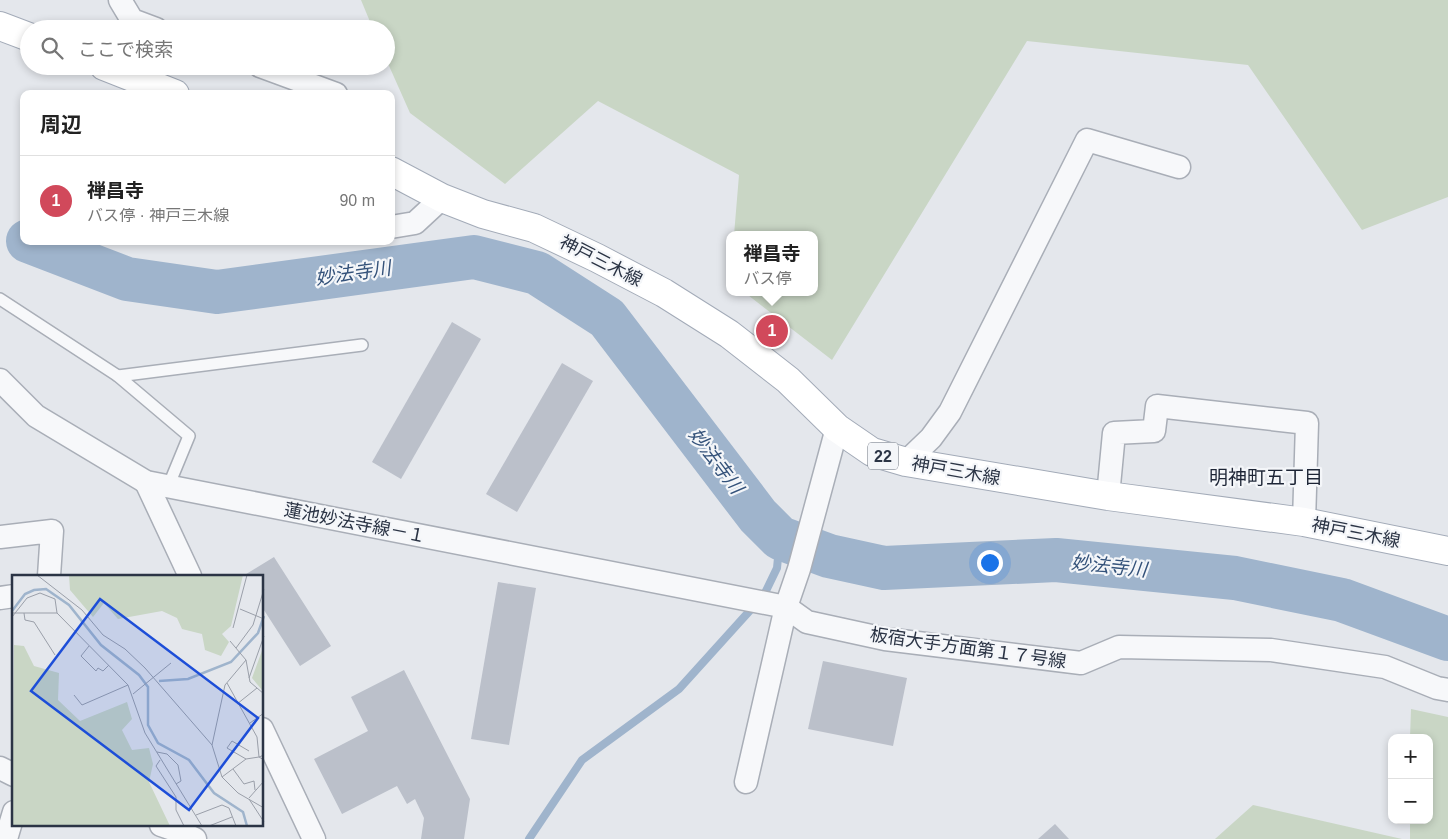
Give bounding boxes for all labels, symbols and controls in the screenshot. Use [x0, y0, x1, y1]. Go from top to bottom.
search box [20, 20, 395, 75]
icon: search [38, 34, 66, 62]
text: ここで検索 [78, 39, 173, 60]
text: 周辺 [40, 113, 82, 136]
text: 禅昌寺 [87, 180, 144, 201]
text: 1 [52, 192, 60, 209]
text: 90 m [339, 192, 375, 209]
text: バス停 · 神戸三木線 [87, 207, 229, 224]
popup [726, 231, 818, 296]
street label: 神戸三木線 [556, 232, 646, 290]
text: 禅昌寺 [743, 243, 801, 264]
water label: 妙法寺川 [314, 257, 394, 289]
text: バス停 [743, 270, 792, 287]
pin: 1 [756, 312, 788, 350]
water label: 妙法寺川 [685, 424, 748, 499]
road number: 22 [868, 442, 898, 470]
street label: 神戸三木線 [910, 453, 1002, 489]
district label: 明神町五丁目 [1209, 467, 1323, 488]
street label: 蓮池妙法寺線－１ [282, 499, 428, 547]
street label: 神戸三木線 [1310, 515, 1402, 551]
your location [977, 550, 1003, 576]
water label: 妙法寺川 [1070, 552, 1150, 581]
inset map [12, 575, 264, 826]
street label: 板宿大手方面第１７号線 [869, 624, 1067, 672]
map controls [1388, 734, 1433, 824]
button: + [1388, 734, 1433, 779]
button: − [1388, 779, 1433, 824]

